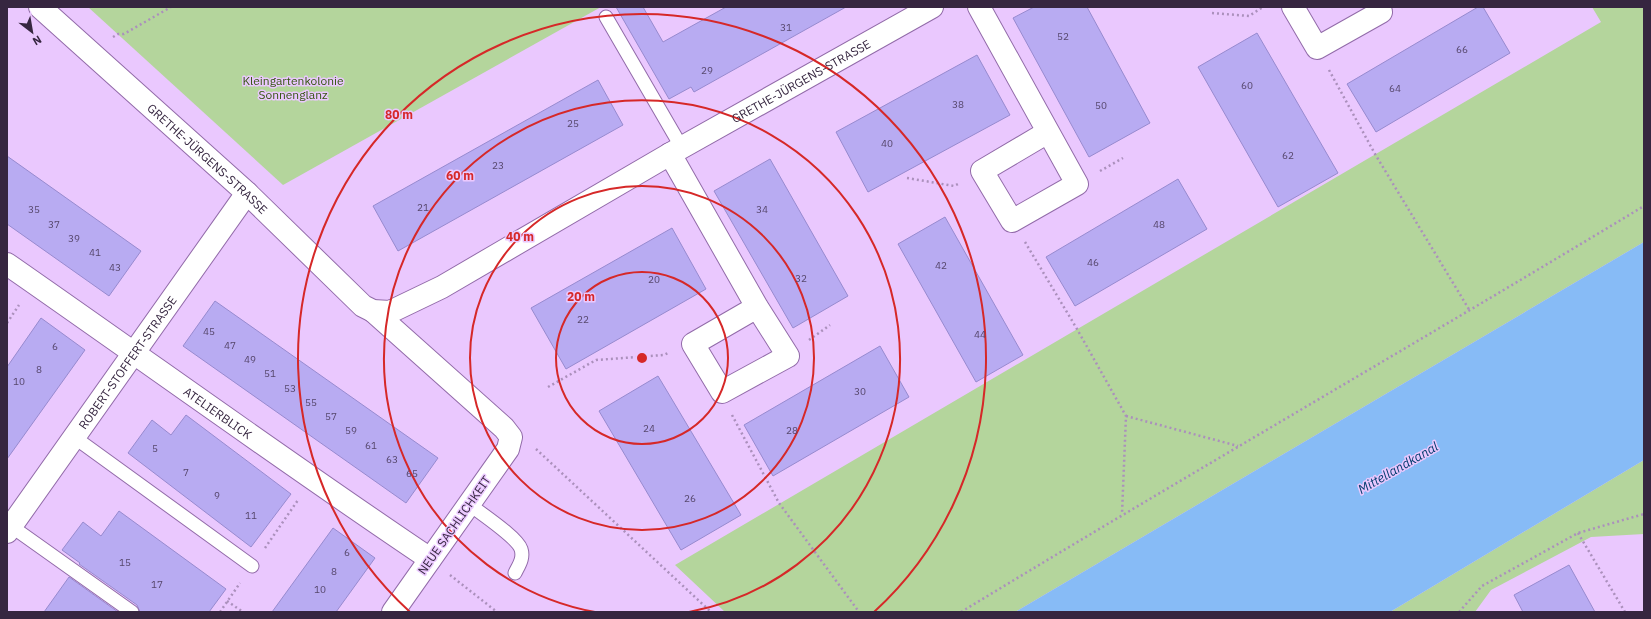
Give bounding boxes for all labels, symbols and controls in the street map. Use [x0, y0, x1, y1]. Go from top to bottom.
north arrow [12, 12, 52, 52]
house number: 31 [780, 21, 792, 34]
house number: 52 [1057, 30, 1069, 43]
text: N [30, 33, 44, 49]
street label: GRETHE-JÜRGENS-STRASSE [729, 36, 873, 126]
house number: 66 [1456, 43, 1468, 56]
house number: 29 [701, 64, 713, 77]
park label: Kleingartenkolonie Sonnenglanz [242, 73, 344, 102]
house number: 60 [1241, 79, 1253, 92]
house number: 64 [1389, 82, 1401, 95]
house number: 38 [952, 98, 964, 111]
house number: 50 [1095, 99, 1107, 112]
street label: GRETHE-JÜRGENS-STRASSE [145, 100, 271, 217]
text: 80 m [385, 107, 413, 122]
house number: 25 [567, 117, 579, 130]
house number: 40 [881, 137, 893, 150]
house number: 62 [1282, 149, 1294, 162]
house number: 23 [492, 159, 504, 172]
text: 60 m [446, 168, 474, 183]
house number: 21 [417, 201, 429, 214]
house number: 35 [28, 203, 40, 216]
house number: 34 [756, 203, 768, 216]
house number: 37 [48, 218, 60, 231]
house number: 48 [1153, 218, 1165, 231]
text: 40 m [506, 229, 534, 244]
house number: 39 [68, 232, 80, 245]
house number: 41 [89, 246, 101, 259]
house number: 46 [1087, 256, 1099, 269]
house number: 42 [935, 259, 947, 272]
house number: 43 [109, 261, 121, 274]
house number: 32 [795, 272, 807, 285]
house number: 20 [648, 273, 660, 286]
text: 20 m [567, 289, 595, 304]
street label: ROBERT-STOFFERT-STRASSE [75, 293, 179, 432]
house number: 22 [577, 313, 589, 326]
house number: 45 [203, 325, 215, 338]
house number: 44 [974, 328, 986, 341]
house number: 47 [224, 339, 236, 352]
house number: 6 [52, 340, 58, 353]
centre of rings [635, 351, 649, 365]
house number: 49 [244, 353, 256, 366]
house number: 8 [36, 363, 42, 376]
house number: 51 [264, 367, 276, 380]
house number: 10 [13, 375, 25, 388]
house number: 53 [284, 382, 296, 395]
street label: ATELIERBLICK [181, 383, 255, 442]
house number: 30 [854, 385, 866, 398]
house number: 55 [305, 396, 317, 409]
house number: 57 [325, 410, 337, 423]
house number: 24 [643, 422, 655, 435]
house number: 59 [345, 424, 357, 437]
house number: 28 [786, 424, 798, 437]
water label: Mittellandkanal [1355, 438, 1442, 498]
house number: 61 [365, 439, 377, 452]
house number: 5 [152, 442, 158, 455]
house number: 63 [386, 453, 398, 466]
house number: 7 [183, 466, 189, 479]
house number: 65 [406, 467, 418, 480]
street label: NEUE SACHLICHKEIT [414, 473, 494, 577]
house number: 9 [214, 489, 220, 502]
house number: 26 [684, 492, 696, 505]
house number: 11 [245, 509, 257, 522]
house number: 6 [344, 546, 350, 559]
house number: 15 [119, 556, 131, 569]
house number: 8 [331, 565, 337, 578]
house number: 17 [151, 578, 163, 591]
house number: 10 [314, 583, 326, 596]

